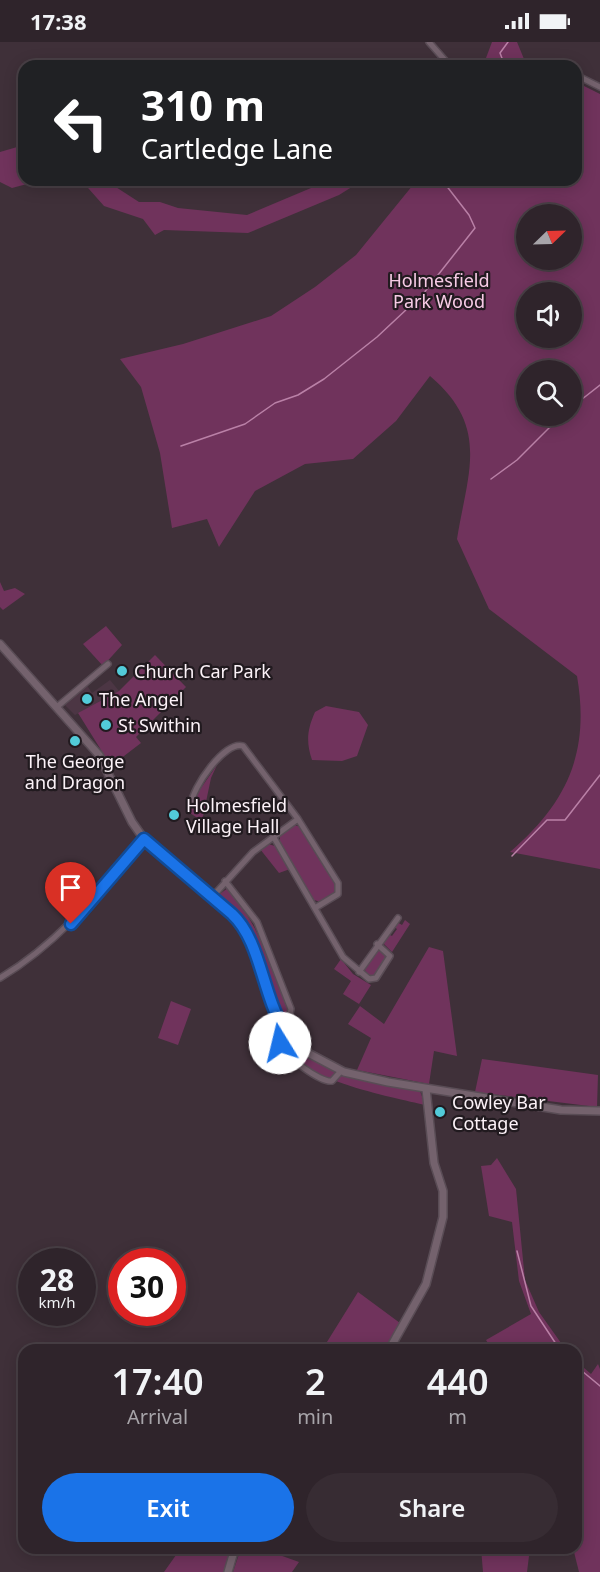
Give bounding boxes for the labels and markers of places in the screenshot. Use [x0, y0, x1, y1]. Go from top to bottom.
place label: Church Car Park [134, 659, 271, 683]
marker: Church Car Park [115, 664, 129, 678]
place label: The Angel [99, 687, 183, 711]
marker: The Angel [80, 692, 94, 706]
place label: St Swithin [118, 713, 201, 737]
marker: St Swithin [99, 718, 113, 732]
marker: The George and Dragon [68, 734, 82, 748]
place label: The George and Dragon [25, 749, 125, 794]
place label: Holmesfield Village Hall [186, 793, 287, 838]
marker: Holmesfield Village Hall [167, 808, 181, 822]
pin [45, 862, 96, 924]
place label: Cowley Bar Cottage [452, 1090, 546, 1135]
marker: Cowley Bar Cottage [433, 1105, 447, 1119]

